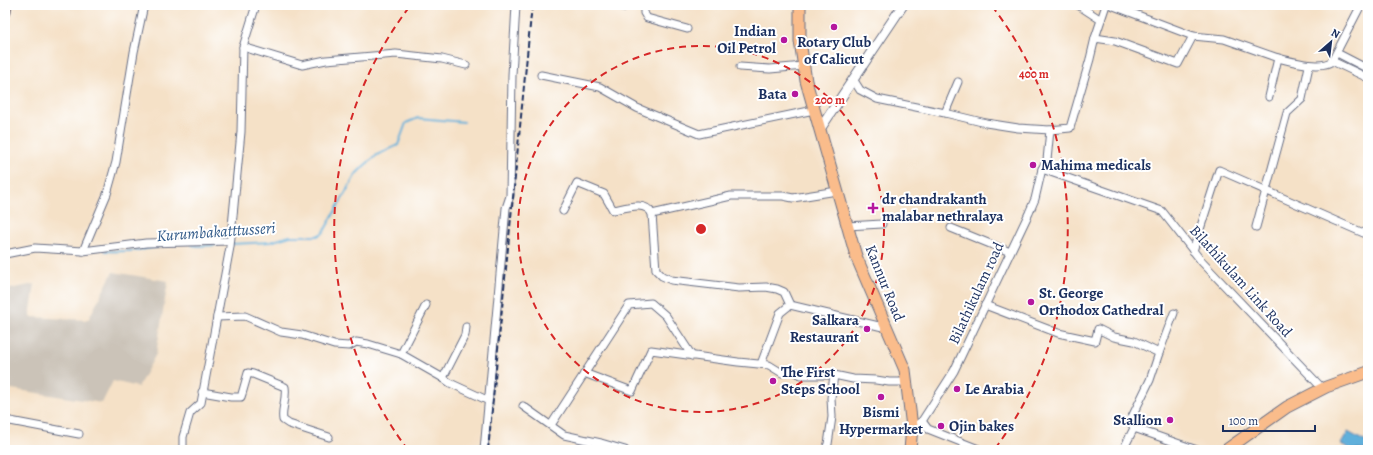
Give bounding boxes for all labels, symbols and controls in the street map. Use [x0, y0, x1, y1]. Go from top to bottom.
place label: Indian Oil Petrol [717, 21, 777, 58]
marker: Rotary Club of Calicut [829, 22, 839, 32]
north arrow [1311, 22, 1351, 62]
text: N [1328, 25, 1343, 42]
place label: Rotary Club of Calicut [797, 32, 871, 69]
marker: Indian Oil Petrol [779, 35, 789, 45]
text: 400 m [1019, 66, 1049, 82]
place label: Bata [758, 84, 788, 104]
marker: Bata [790, 89, 800, 99]
text: 200 m [815, 92, 845, 108]
place label: Mahima medicals [1041, 155, 1151, 175]
marker: Mahima medicals [1028, 160, 1038, 170]
place label: dr chandrakanth malabar nethralaya [882, 189, 1004, 226]
marker: dr chandrakanth malabar nethralaya [867, 202, 879, 214]
water label: Kurumbakatttusseri [156, 217, 276, 247]
street label: Bilathikulam Link Road [1185, 221, 1297, 342]
centre of rings [694, 222, 708, 236]
street label: Bilathikulam road [944, 238, 1009, 347]
street label: Kannur Road [861, 242, 910, 325]
place label: St. George Orthodox Cathedral [1039, 283, 1164, 320]
marker: St. George Orthodox Cathedral [1026, 297, 1036, 307]
place label: Salkara Restaurant [790, 310, 860, 347]
marker: Salkara Restaurant [862, 324, 872, 334]
place label: The First Steps School [781, 362, 860, 399]
marker: The First Steps School [768, 376, 778, 386]
place label: Le Arabia [965, 379, 1025, 399]
marker: Le Arabia [952, 384, 962, 394]
marker: Bismi Hypermarket [876, 392, 886, 402]
place label: Bismi Hypermarket [839, 402, 923, 439]
scale bar [1223, 407, 1315, 433]
place label: Stallion [1113, 410, 1163, 430]
text: 100 m [1229, 413, 1258, 429]
marker: Stallion [1165, 415, 1175, 425]
place label: Ojin bakes [949, 416, 1014, 436]
marker: Ojin bakes [936, 421, 946, 431]

